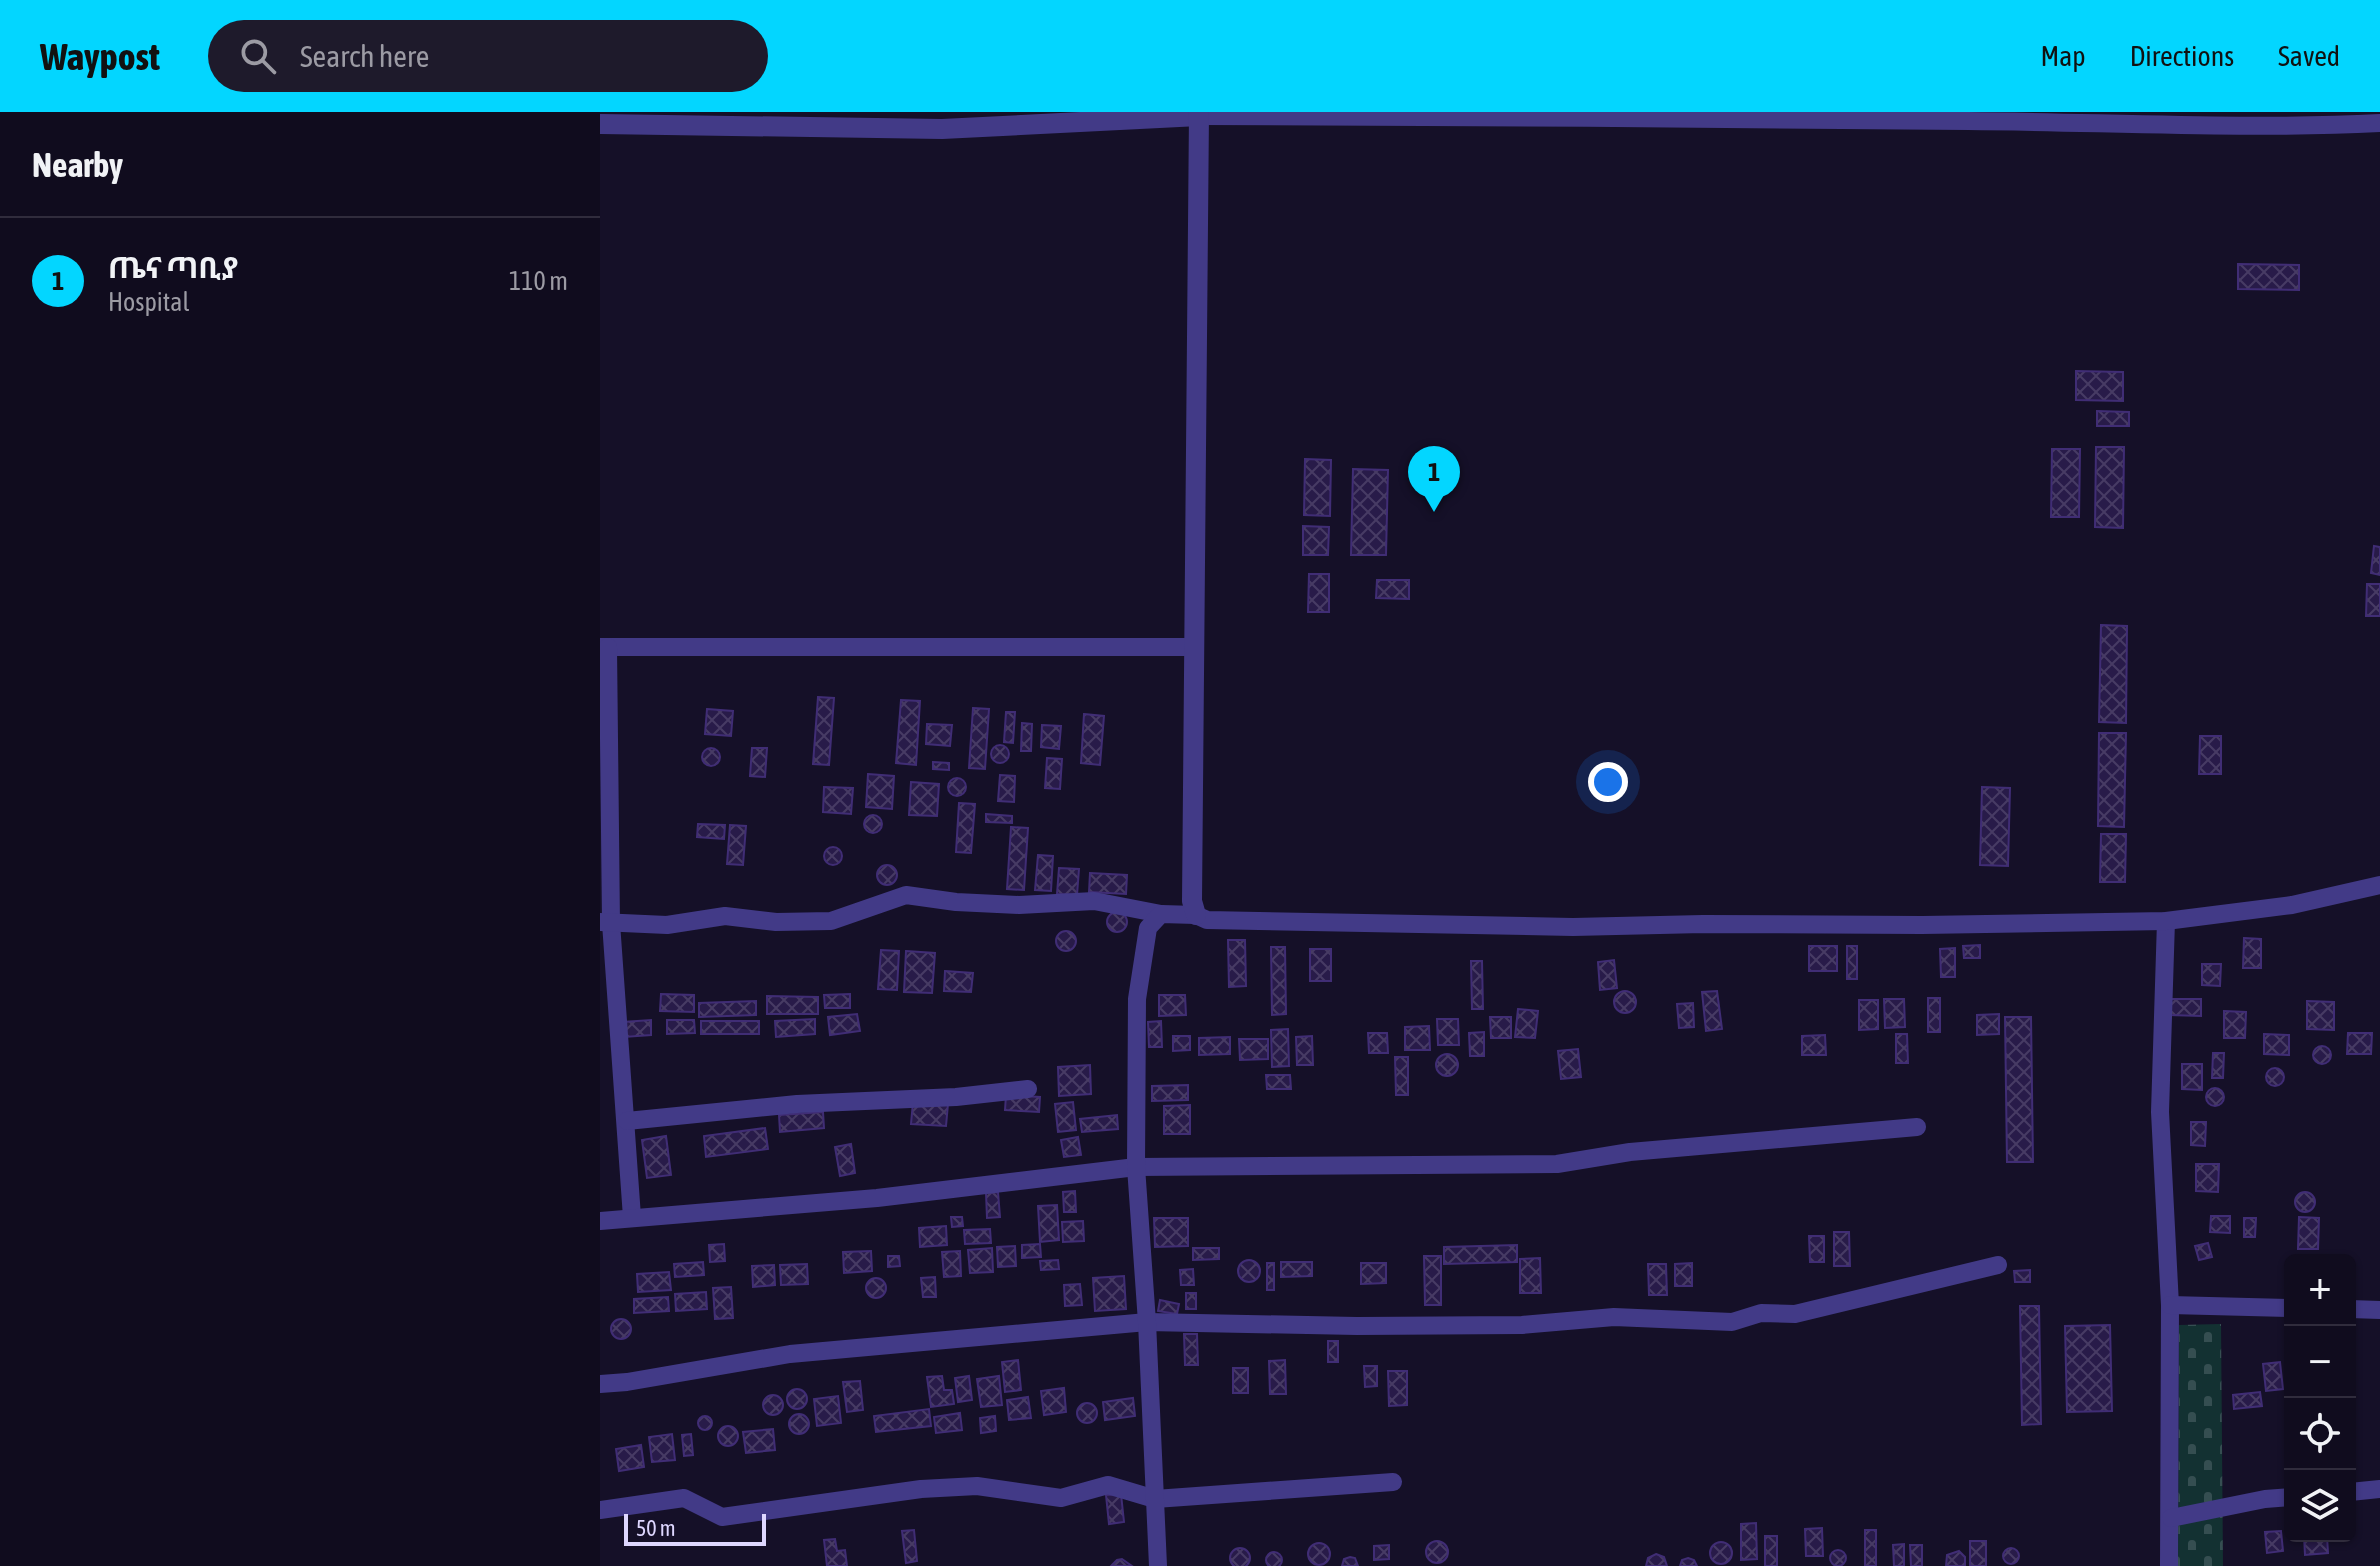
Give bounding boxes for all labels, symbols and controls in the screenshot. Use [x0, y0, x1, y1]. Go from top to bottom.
search box [208, 20, 768, 92]
icon: search [236, 34, 280, 78]
text: Waypost [40, 35, 160, 78]
text: Search here [300, 39, 429, 73]
text: Map [2041, 40, 2086, 72]
text: Directions [2130, 40, 2234, 72]
text: Saved [2278, 40, 2340, 72]
text: Nearby [32, 145, 123, 184]
text: ጤና ጣቢያ [108, 250, 238, 284]
text: 1 [52, 266, 64, 296]
text: 110 m [509, 266, 568, 296]
text: Hospital [108, 287, 189, 317]
pin: 1 [1408, 446, 1460, 512]
your location [1588, 762, 1628, 802]
map controls [2284, 1254, 2356, 1542]
button: + [2284, 1254, 2356, 1326]
button: − [2284, 1326, 2356, 1398]
button: locate [2284, 1398, 2356, 1470]
button: layers [2284, 1470, 2356, 1542]
scale bar [624, 1510, 766, 1546]
text: 50 m [636, 1515, 676, 1541]

